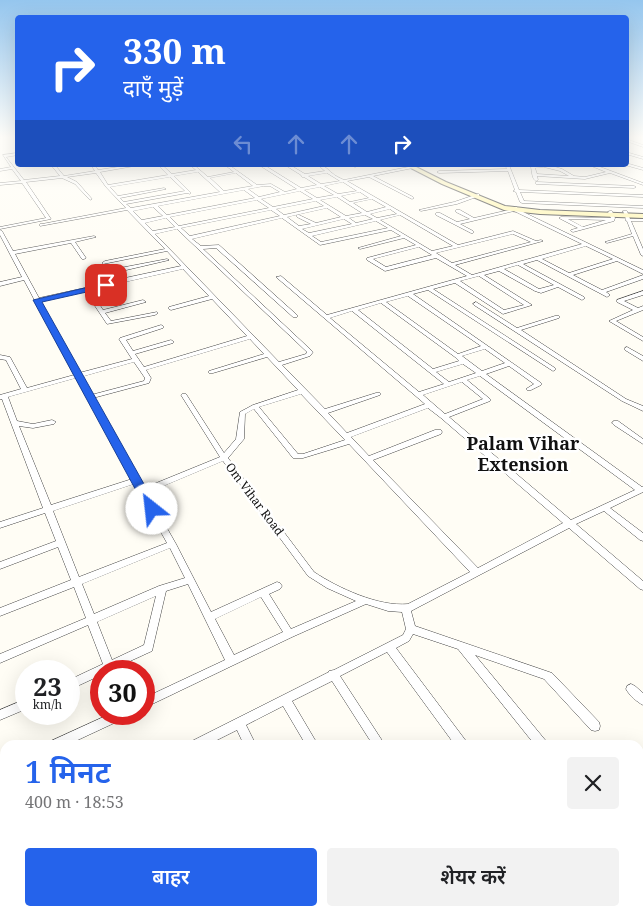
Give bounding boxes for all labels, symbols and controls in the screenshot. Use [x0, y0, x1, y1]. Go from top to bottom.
text: 330 m [123, 27, 226, 74]
icon: right [40, 35, 105, 100]
text: दाएँ मुड़ें [123, 72, 183, 102]
icon: left [229, 130, 257, 158]
icon: ahead [282, 130, 310, 158]
icon: ahead [335, 130, 363, 158]
icon: right [388, 130, 416, 158]
pin [85, 264, 127, 306]
icon: arrive [92, 271, 120, 299]
district label: Palam Vihar Extension [467, 431, 580, 476]
street label: Om Vihar Road [222, 459, 288, 540]
position arrow [125, 482, 177, 534]
speed limit sign: 30 [90, 660, 155, 725]
text: 23 [33, 669, 62, 703]
text: km/h [33, 696, 62, 713]
text: 1 मिनट [25, 751, 111, 792]
button: close [567, 757, 619, 809]
text: 400 m · 18:53 [25, 791, 124, 813]
button: बाहर [25, 848, 317, 906]
button: शेयर करें [327, 848, 619, 906]

